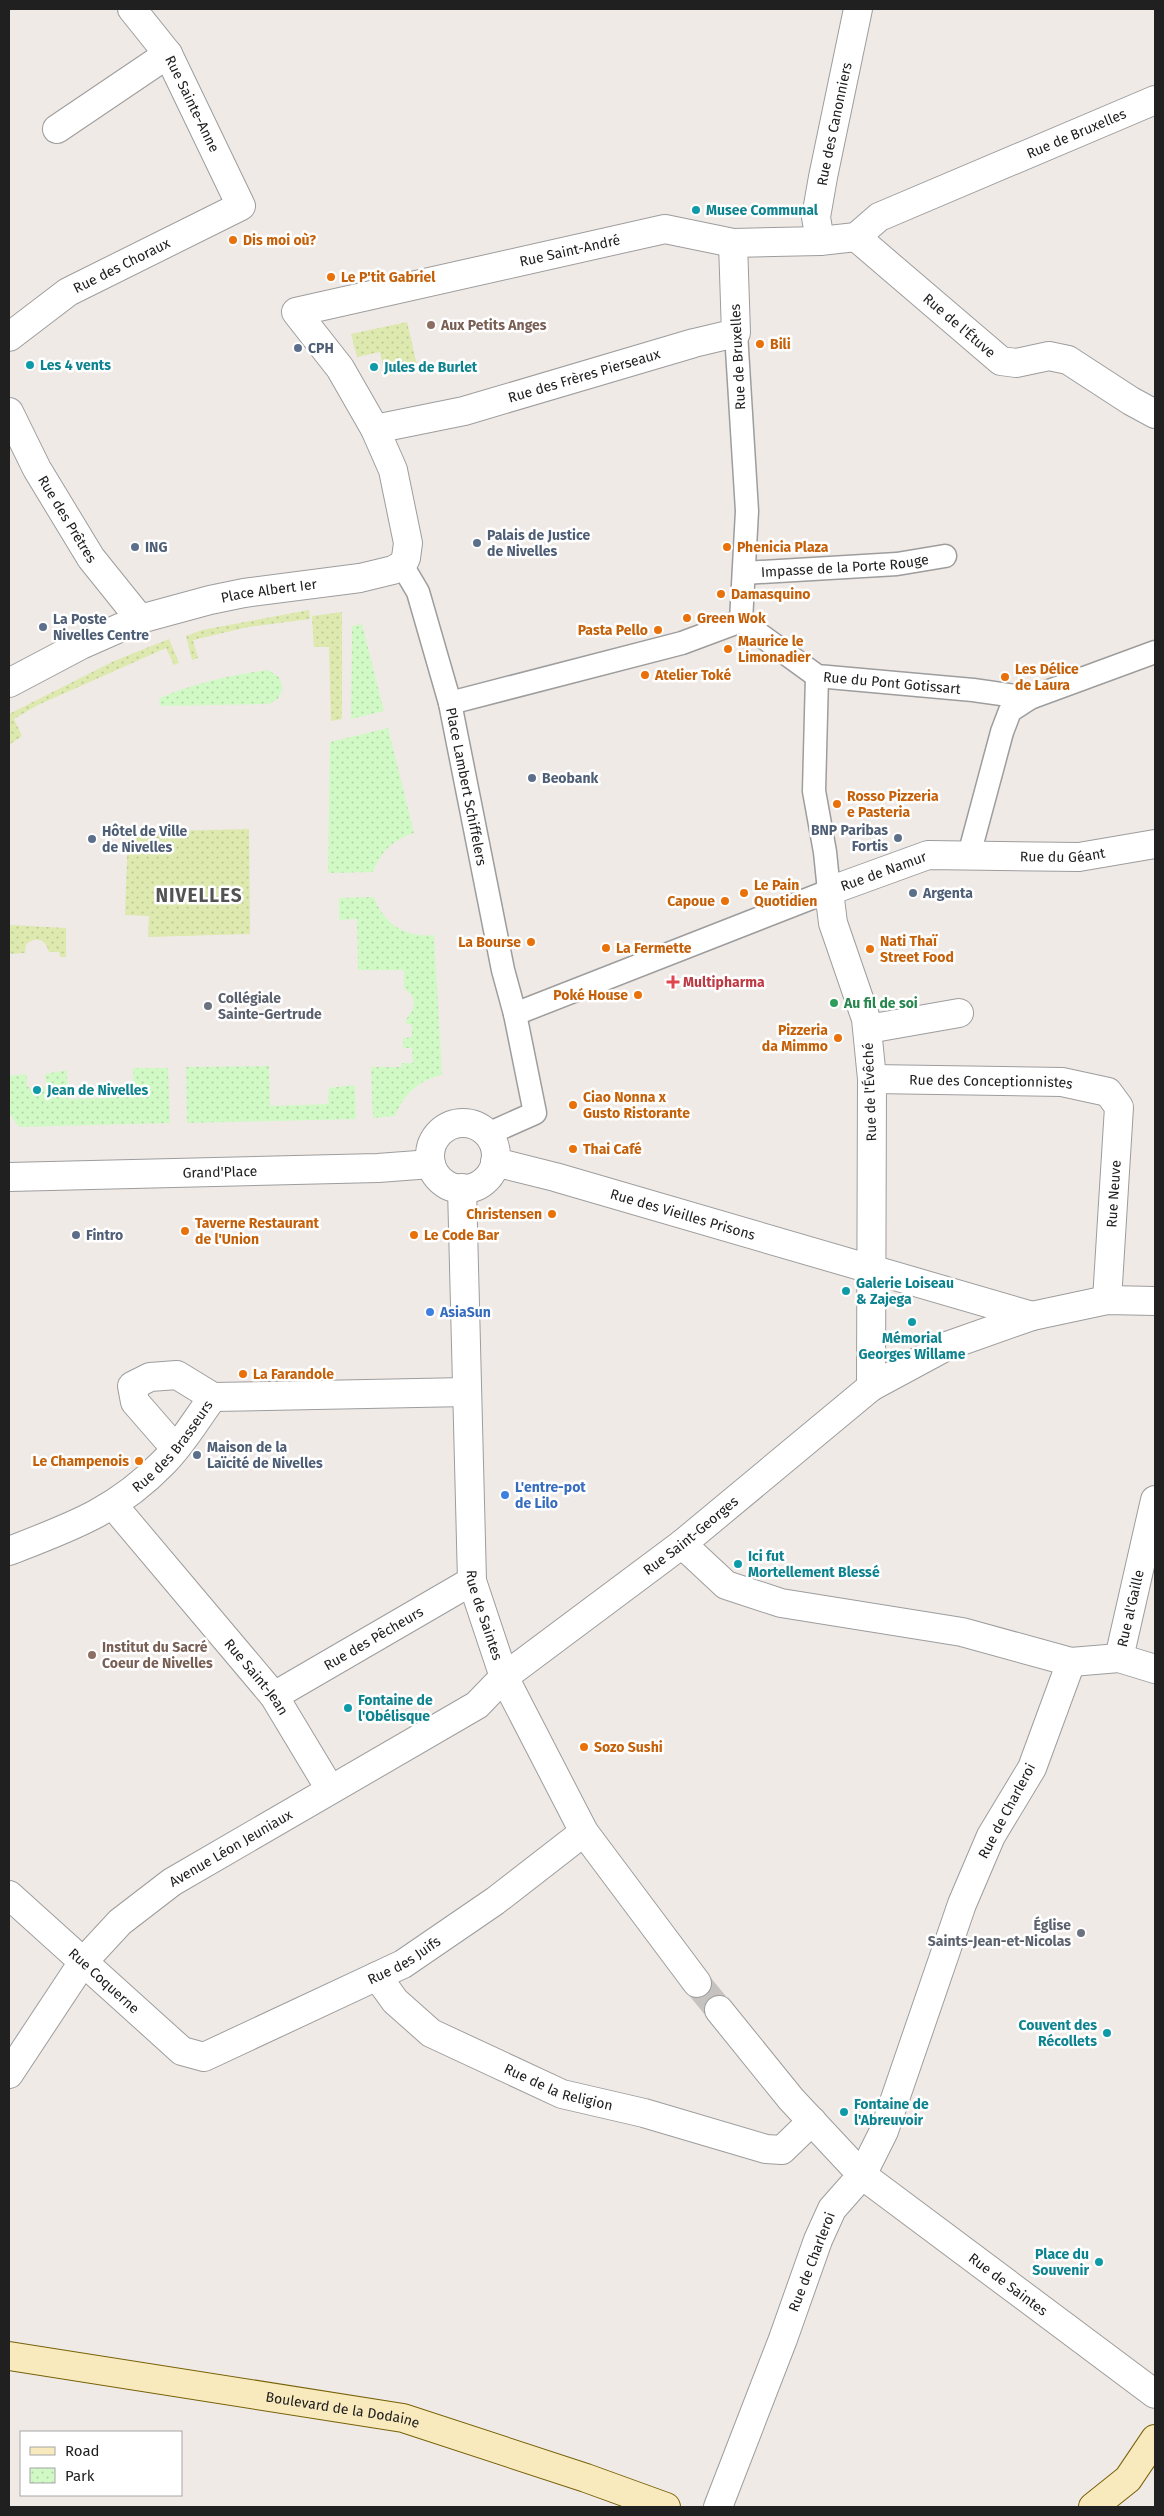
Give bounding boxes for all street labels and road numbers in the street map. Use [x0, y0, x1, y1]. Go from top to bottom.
street label: Rue Sainte-Anne [161, 53, 223, 155]
street label: Rue des Canonniers [813, 60, 855, 187]
street label: Rue de Bruxelles [1024, 105, 1129, 162]
street label: Rue Saint-André [518, 231, 622, 270]
street label: Rue des Choraux [70, 234, 173, 297]
street label: Rue de l'Étuve [920, 290, 999, 361]
street label: Rue de Bruxelles [727, 303, 749, 411]
street label: Rue des Frères Pierseaux [506, 345, 662, 406]
street label: Rue des Prêtres [34, 472, 100, 567]
street label: Impasse de la Porte Rouge [760, 550, 930, 580]
street label: Place Albert Ier [219, 575, 318, 606]
street label: Rue du Pont Gotissart [822, 668, 962, 697]
street label: Place Lambert Schiffelers [443, 706, 491, 867]
street label: Rue du Géant [1020, 844, 1107, 866]
street label: Rue de Namur [838, 848, 929, 895]
street label: Rue de l'Évêché [859, 1042, 880, 1142]
street label: Rue des Conceptionnistes [909, 1071, 1075, 1093]
street label: Rue Neuve [1103, 1160, 1125, 1228]
street label: Grand'Place [182, 1162, 258, 1181]
street label: Rue des Vieilles Prisons [608, 1185, 758, 1244]
street label: Rue des Brasseurs [129, 1397, 217, 1496]
street label: Rue Saint-Georges [640, 1492, 742, 1579]
street label: Rue al'Gaille [1113, 1568, 1147, 1649]
street label: Rue de Saintes [463, 1570, 506, 1663]
street label: Rue des Pêcheurs [321, 1603, 427, 1674]
street label: Rue Saint-Jean [221, 1635, 292, 1718]
street label: Rue de Charleroi [975, 1760, 1039, 1862]
street label: Avenue Léon Jeuniaux [166, 1806, 295, 1890]
street label: Rue des Juifs [365, 1932, 444, 1988]
street label: Rue Coquerne [65, 1945, 143, 2017]
street label: Rue de la Religion [501, 2060, 614, 2114]
street label: Rue de Charleroi [785, 2210, 839, 2314]
street label: Rue de Saintes [965, 2249, 1051, 2320]
street label: Boulevard de la Dodaine [265, 2388, 422, 2431]

